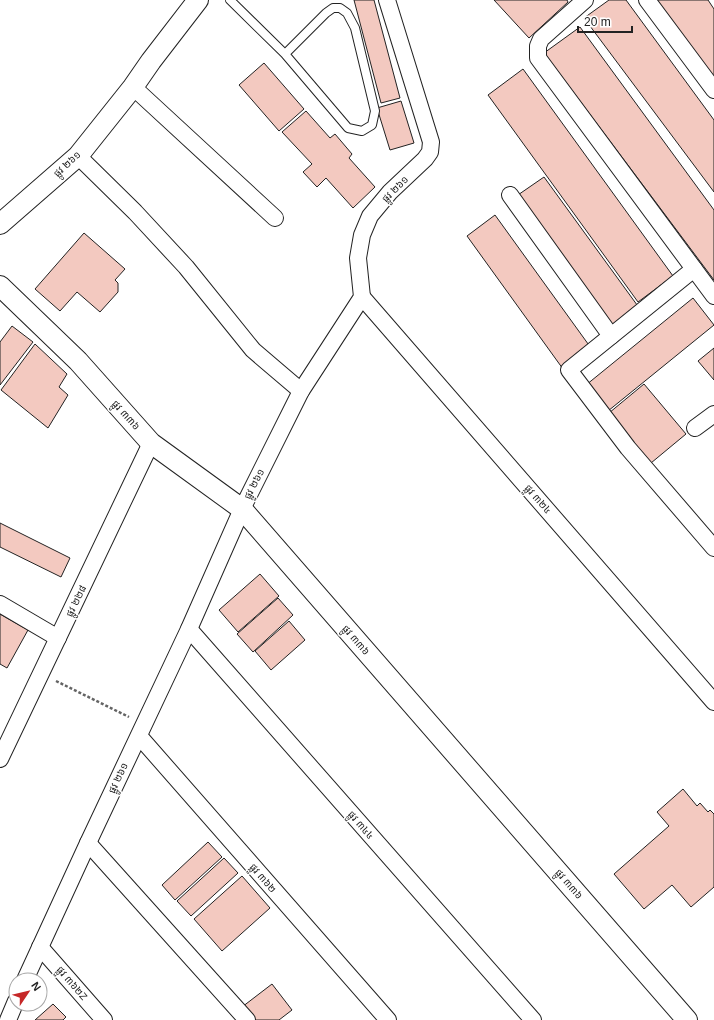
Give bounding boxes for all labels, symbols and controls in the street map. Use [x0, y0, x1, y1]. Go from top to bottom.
scale bar [578, 8, 632, 34]
text: 20 m [584, 15, 611, 29]
street label: ផ្លូវ ២៦១ [51, 149, 85, 182]
street label: ផ្លូវ ២៦១ [380, 174, 413, 207]
street label: ផ្លូវ ៣៣៦ [107, 398, 142, 435]
street label: ផ្លូវ ២៦១ [242, 467, 270, 503]
street label: ផ្លូវ ៣២៤ [519, 482, 554, 518]
street label: ផ្លូវ ២២៨ [64, 583, 92, 620]
street label: ផ្លូវ ៣៣៦ [337, 623, 372, 660]
street label: ផ្លូវ ២៦១ [106, 761, 133, 797]
street label: ផ្លូវ ៣៤៤ [343, 809, 376, 844]
street label: ផ្លូវ ៣៦២ [244, 861, 279, 897]
street label: ផ្លូវ ៣៣៦ [550, 867, 585, 904]
street label: ផ្លូវ ៣៦២Z [51, 964, 90, 1005]
north arrow [8, 972, 48, 1012]
text: N [29, 980, 43, 993]

